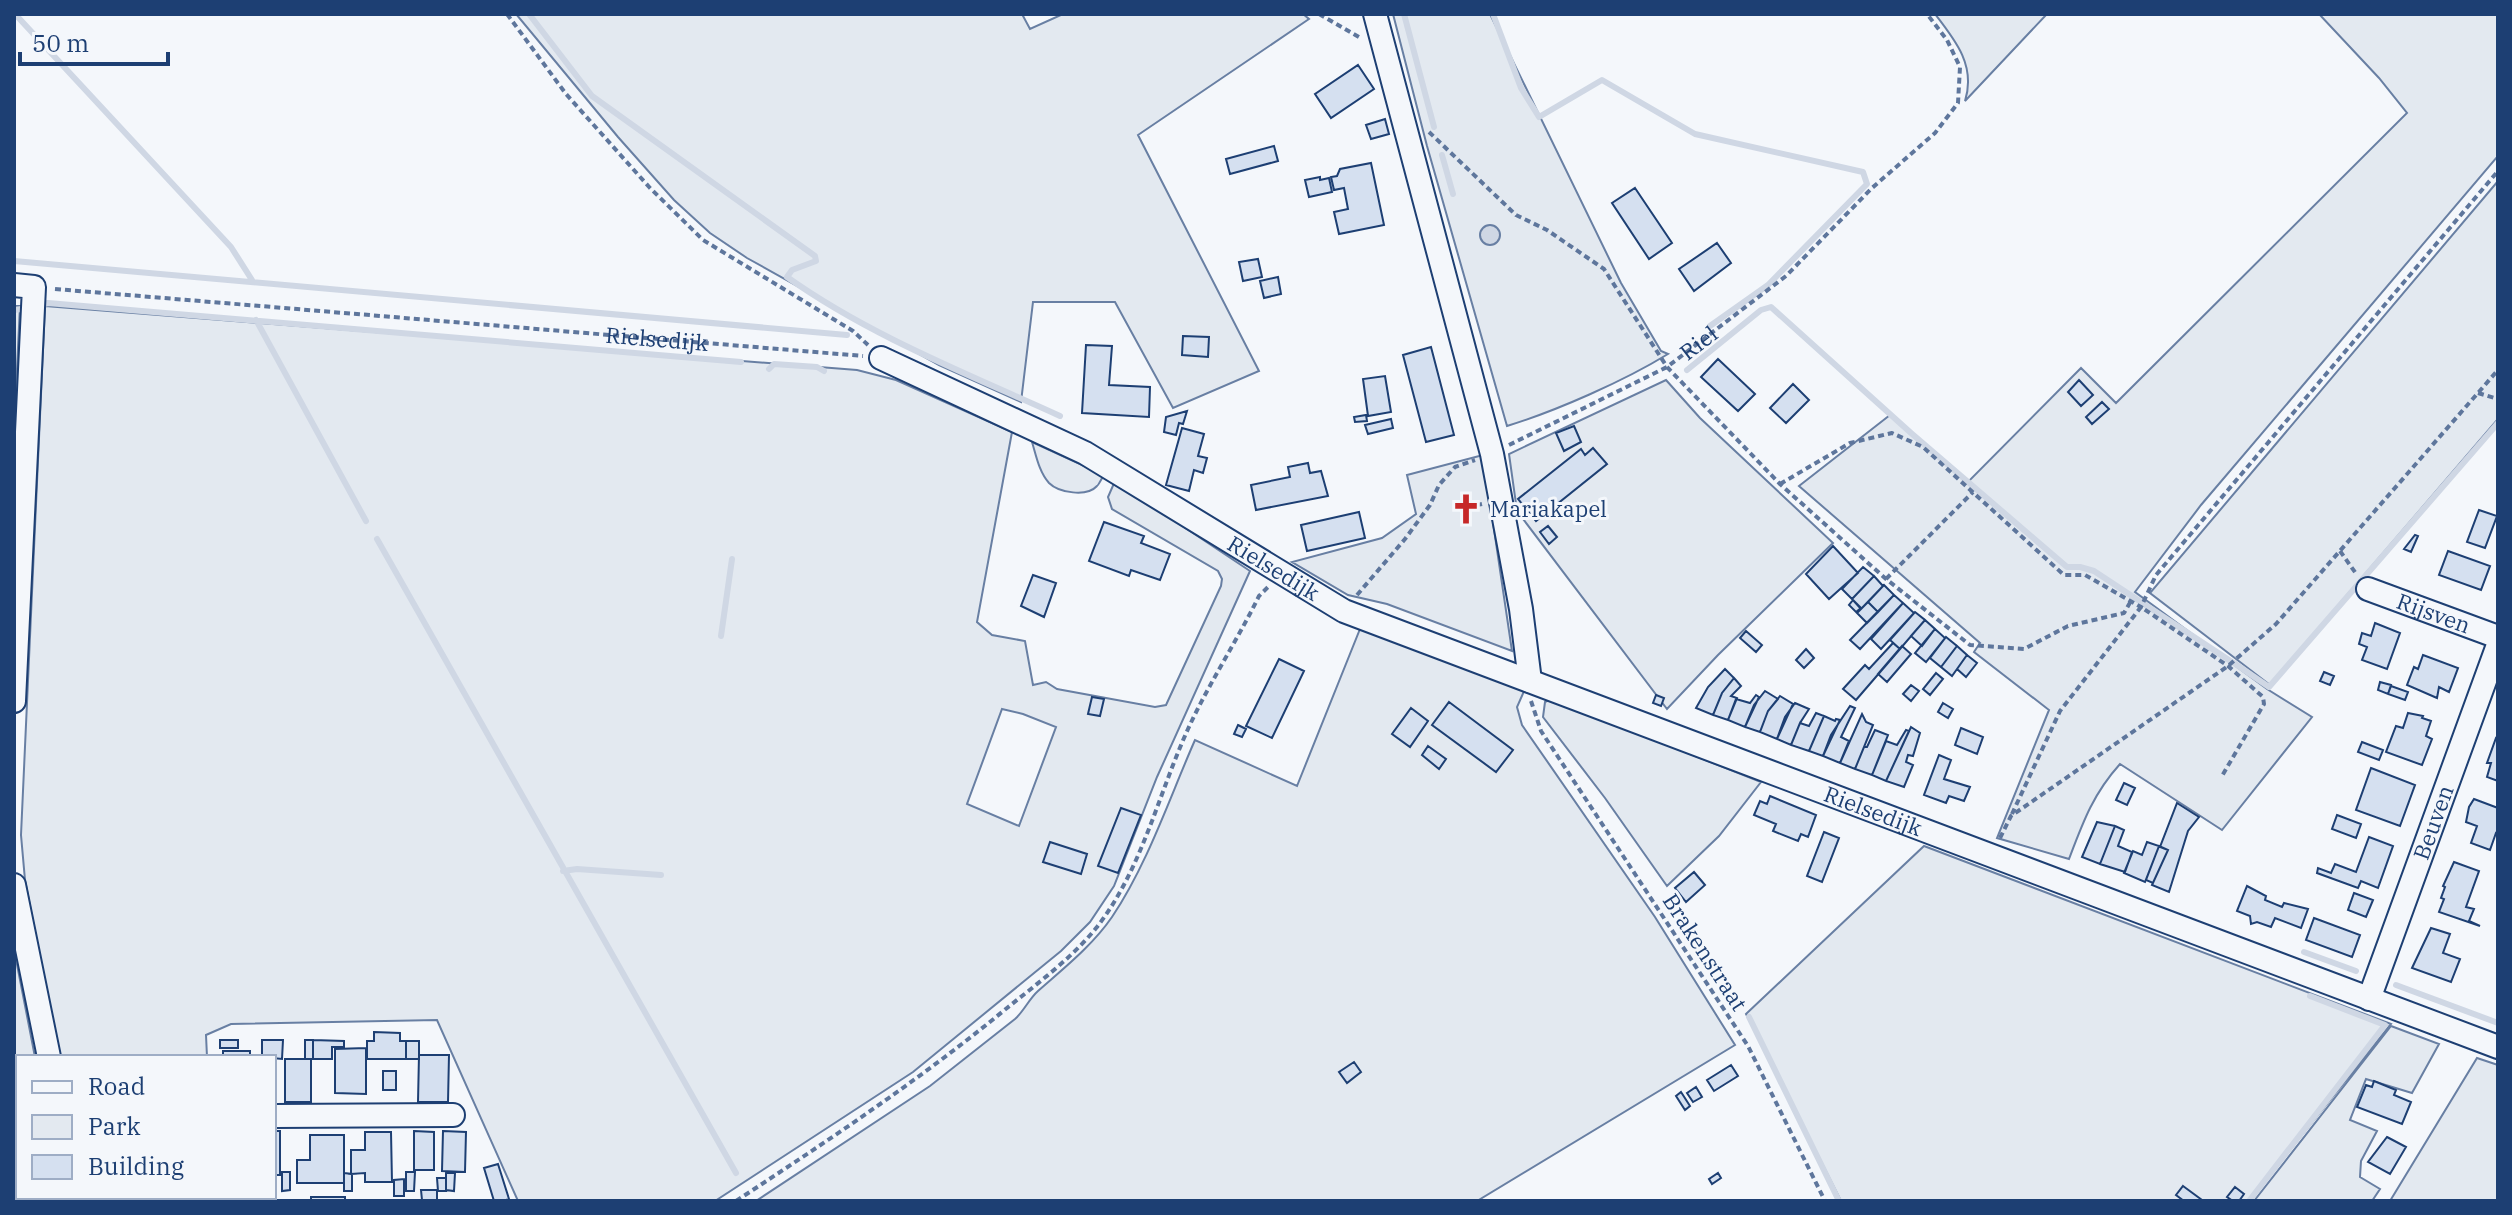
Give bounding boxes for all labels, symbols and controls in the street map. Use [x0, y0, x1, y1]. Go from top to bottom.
scale bar [20, 16, 168, 66]
text: 50 m [32, 27, 89, 59]
street label: Riel [1674, 319, 1723, 366]
street label: Rielsedijk [605, 320, 710, 357]
church icon: Mariakapel [1449, 492, 1483, 526]
place label: Mariakapel [1490, 494, 1607, 523]
street label: Rielsedijk [1222, 529, 1325, 607]
street label: Rijsven [2393, 586, 2475, 640]
street label: Rielsedijk [1820, 779, 1927, 842]
street label: Beuven [2406, 781, 2460, 864]
street label: Brakenstraat [1657, 887, 1754, 1016]
legend [16, 1055, 276, 1199]
text: Road [88, 1070, 145, 1102]
text: Park [88, 1110, 140, 1142]
text: Building [88, 1150, 184, 1182]

